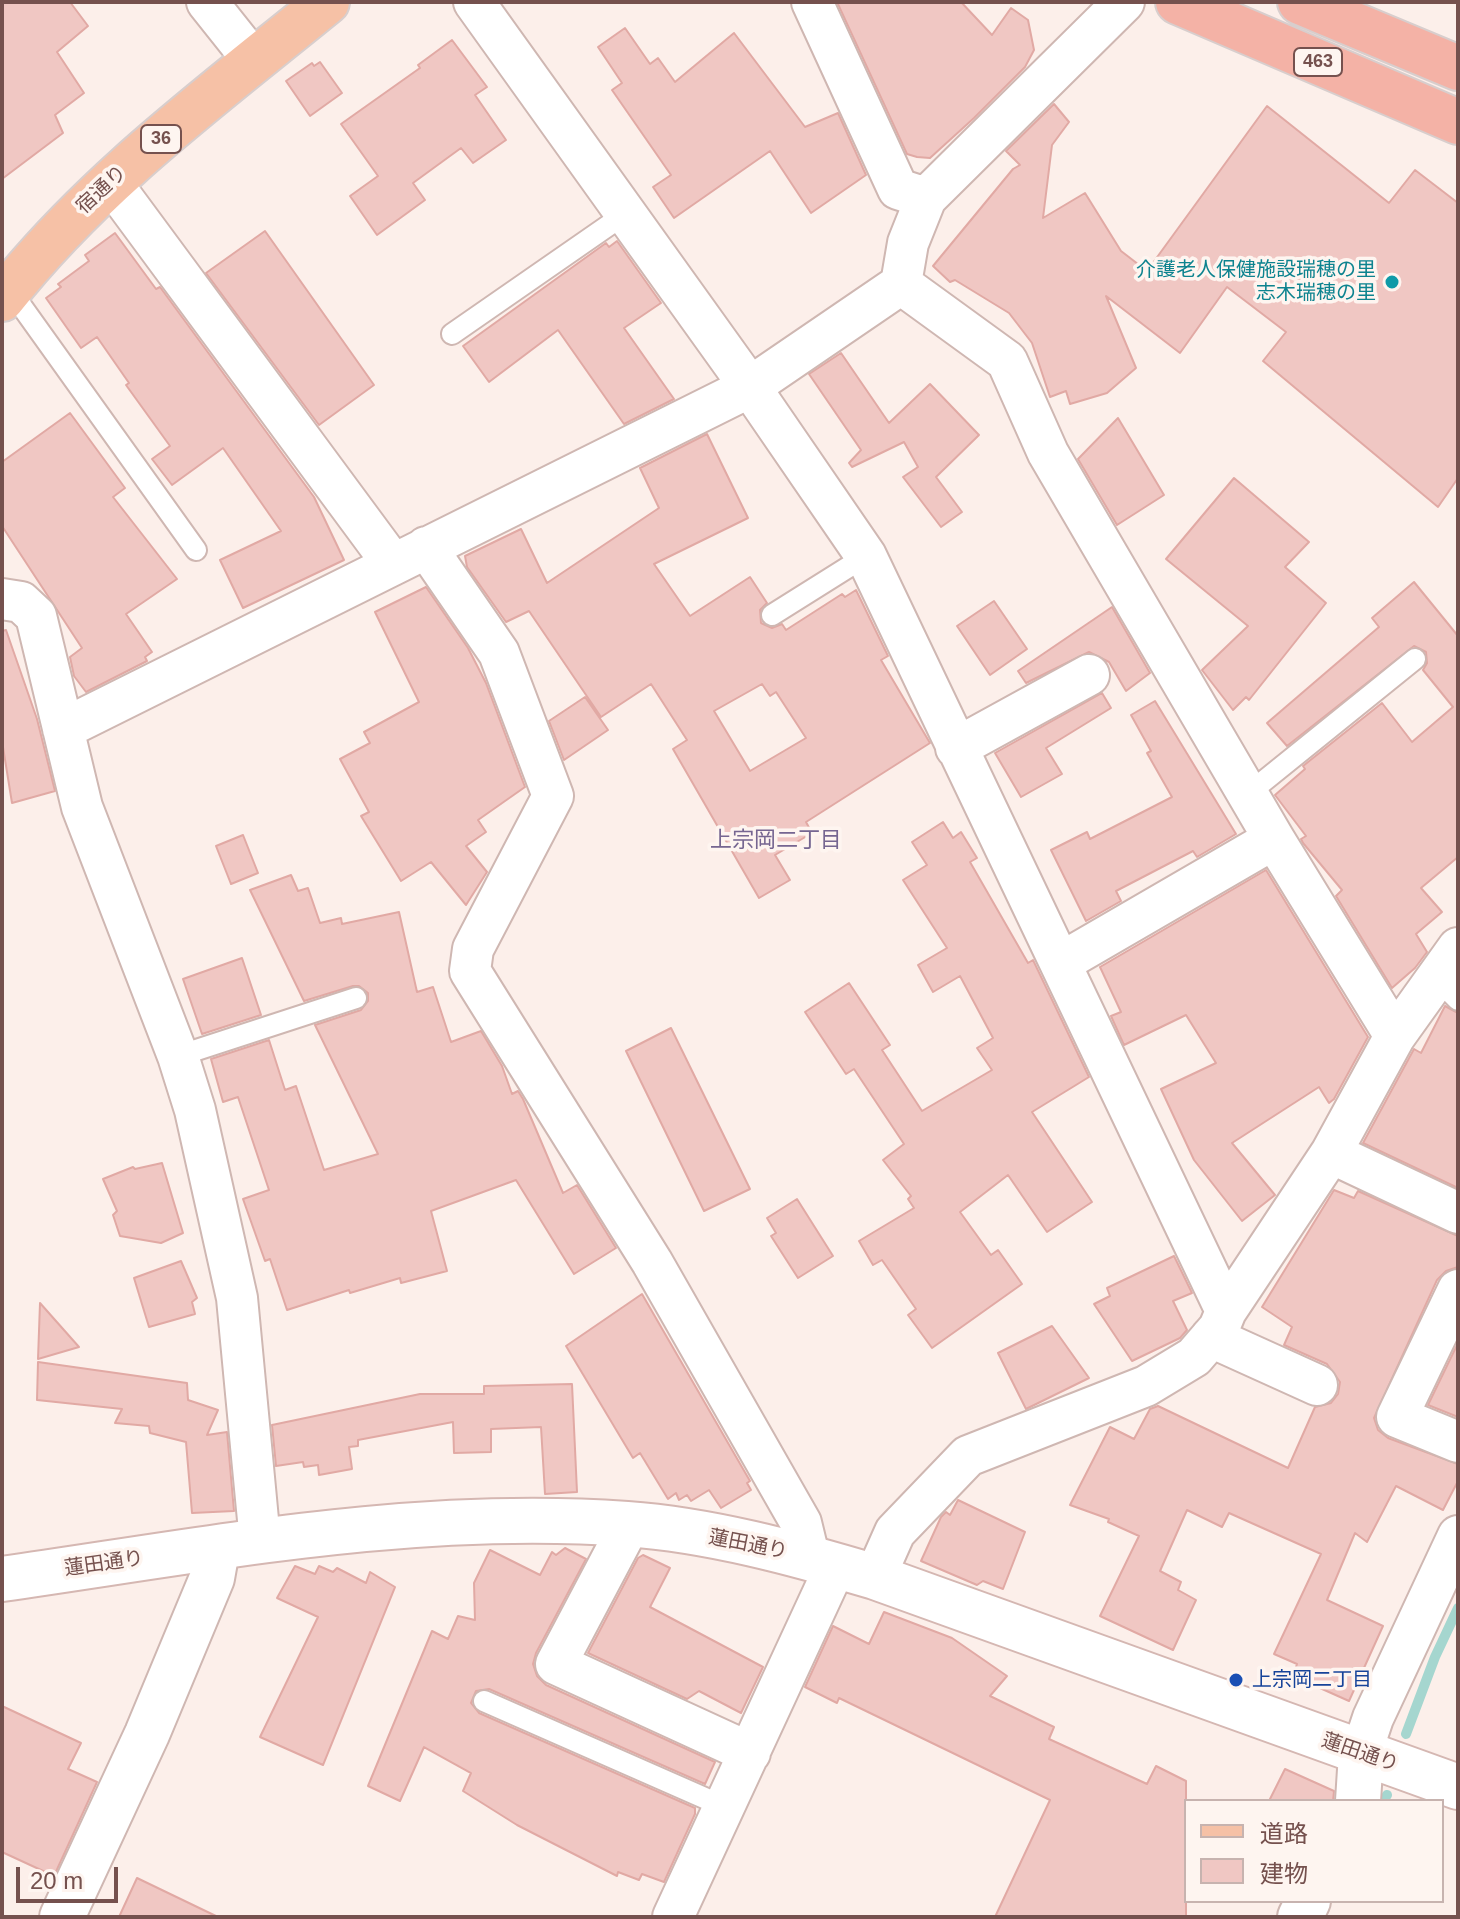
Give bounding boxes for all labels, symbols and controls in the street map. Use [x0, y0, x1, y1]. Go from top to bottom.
road number: 463 [1294, 48, 1342, 76]
road number: 36 [141, 125, 181, 153]
street label: 宿通り [72, 161, 132, 219]
place label: 介護老人保健施設瑞穂の里 志木瑞穂の里 [1136, 258, 1376, 305]
marker: 介護老人保健施設瑞穂の里 志木瑞穂の里 [1383, 273, 1401, 291]
district label: 上宗岡二丁目 [710, 828, 842, 854]
street label: 蓮田通り [706, 1526, 790, 1564]
street label: 蓮田通り [63, 1547, 145, 1581]
place label: 上宗岡二丁目 [1252, 1668, 1372, 1692]
marker: 上宗岡二丁目 [1227, 1671, 1245, 1689]
street label: 蓮田通り [1318, 1729, 1402, 1777]
legend [1184, 1799, 1444, 1903]
text: 道路 [1260, 1820, 1308, 1847]
scale bar [20, 1851, 122, 1901]
text: 建物 [1260, 1860, 1308, 1887]
text: 20 m [30, 1867, 83, 1894]

